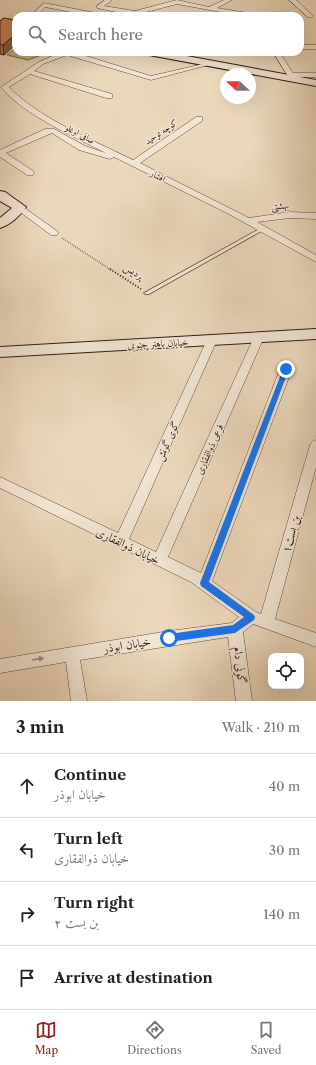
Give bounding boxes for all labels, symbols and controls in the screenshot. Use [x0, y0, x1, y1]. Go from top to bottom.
search box [12, 12, 304, 56]
icon: search [26, 23, 48, 45]
text: Search here [58, 25, 143, 44]
north arrow [220, 68, 256, 104]
street label: کوچه توحید [142, 117, 180, 147]
street label: صافی اوغلو [63, 121, 97, 146]
street label: افشار [148, 167, 168, 185]
street label: بهشتی [270, 198, 290, 214]
street label: پردیس [121, 260, 147, 284]
street label: خیابان باهنر جنوبی [127, 335, 189, 353]
route end [277, 360, 295, 378]
street label: گوی گونش [153, 419, 183, 464]
street label: فرعی ذوالفقاری [193, 422, 226, 476]
street label: بن بست۱ [278, 513, 303, 554]
street label: خیابان ذوالفقاری [93, 524, 163, 568]
route start [160, 629, 178, 647]
street label: خیابان ابوذر [101, 633, 152, 657]
street label: گونی دام [227, 645, 250, 685]
map controls [268, 653, 304, 689]
button: locate [268, 653, 304, 689]
one-way arrow [32, 656, 45, 662]
text: 3 min [16, 717, 65, 737]
text: Walk · 210 m [222, 719, 300, 735]
text: Continue [54, 765, 126, 784]
icon: ahead [16, 775, 38, 797]
text: 40 m [269, 778, 300, 794]
text: خیابان ابوذر [54, 786, 106, 802]
text: Turn left [54, 829, 123, 848]
icon: left [16, 839, 38, 861]
text: 30 m [269, 842, 300, 858]
text: خیابان ذوالفقاری [54, 850, 129, 866]
text: Turn right [54, 893, 134, 912]
icon: right [16, 903, 38, 925]
text: 140 m [263, 906, 300, 922]
text: بن بست ۲ [54, 914, 99, 930]
icon: arrive [16, 967, 38, 989]
text: Arrive at destination [54, 968, 213, 987]
tab: Map [35, 1019, 58, 1057]
tab: Directions [127, 1019, 182, 1057]
tab: Saved [251, 1019, 281, 1057]

